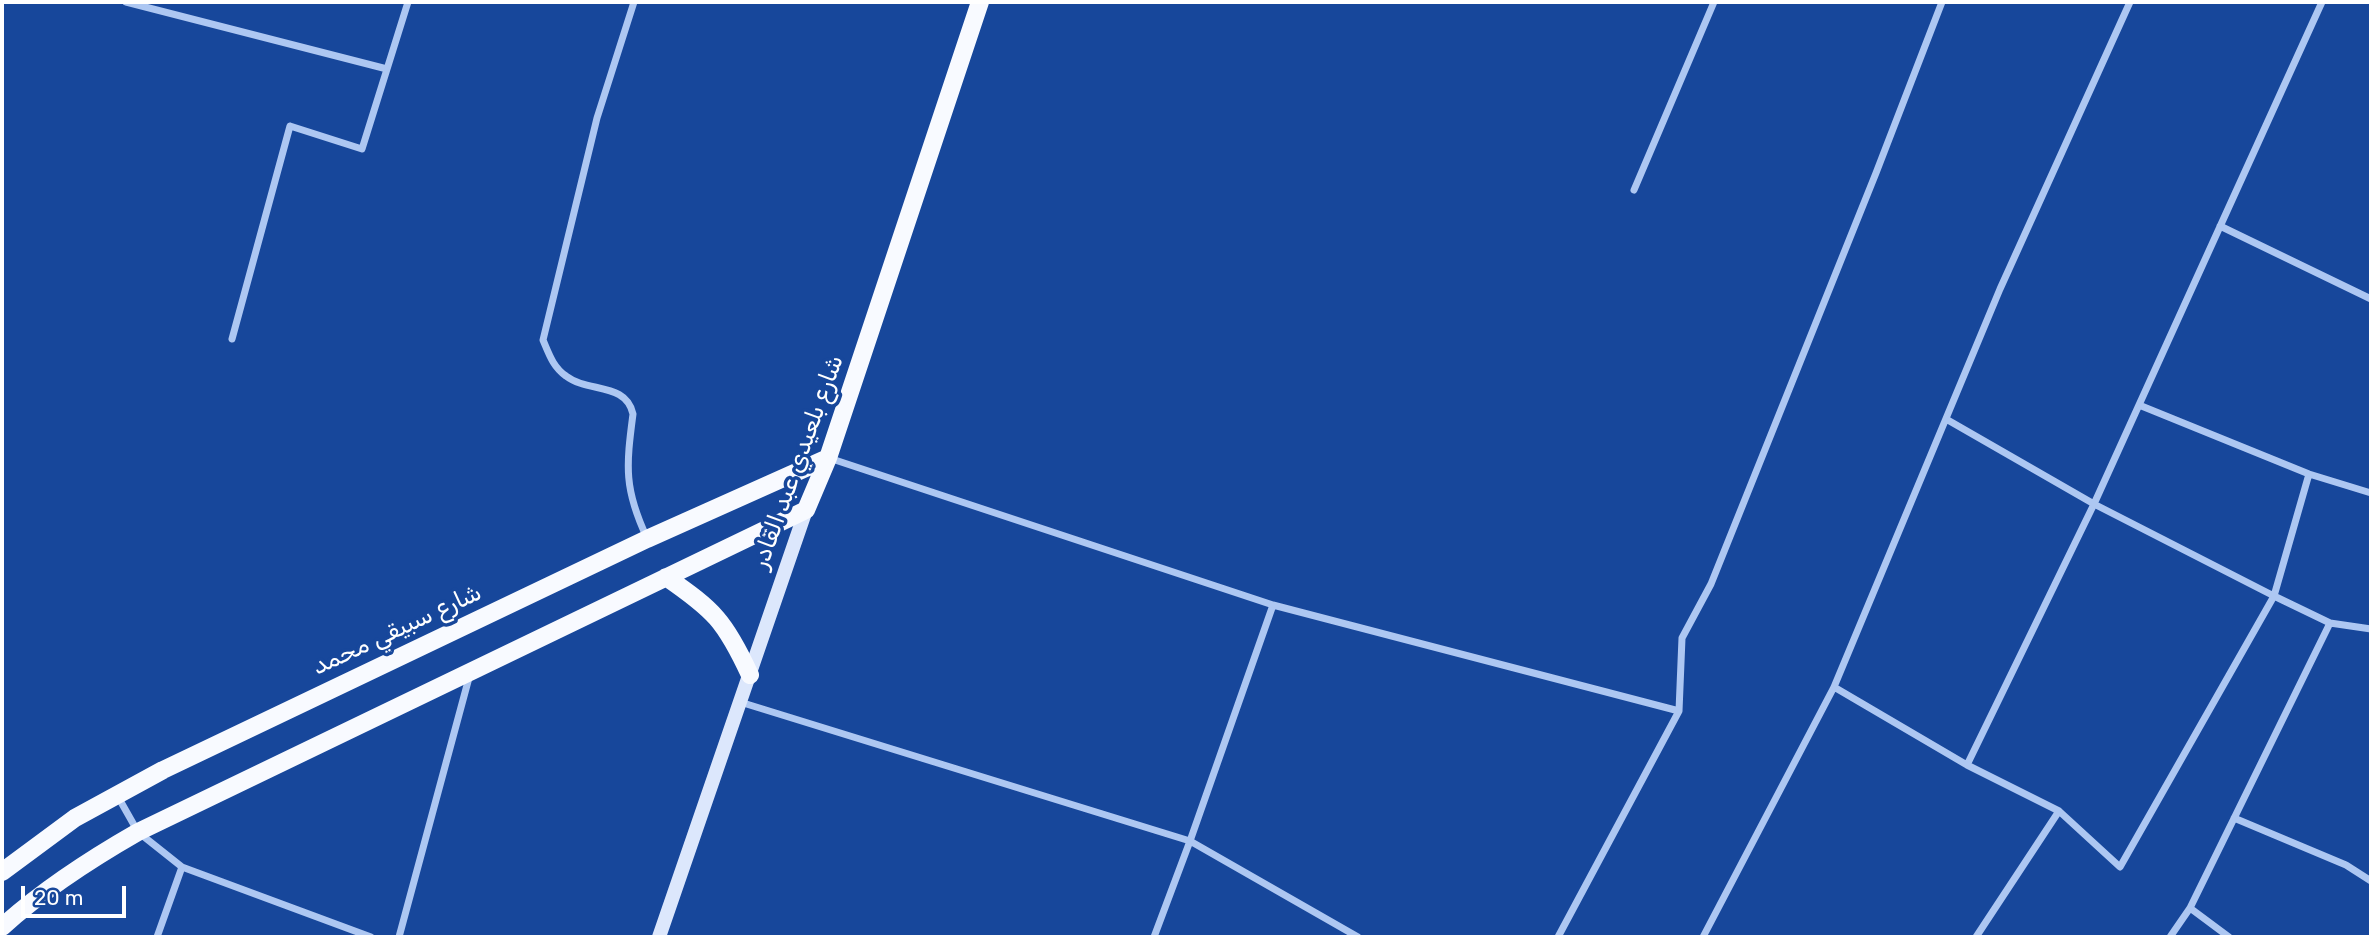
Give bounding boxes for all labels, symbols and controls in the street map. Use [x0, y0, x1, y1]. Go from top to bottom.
street label: شارع بلعيدي عبد القادر [746, 351, 850, 573]
street label: شارع سبيقي محمد [308, 578, 486, 682]
scale bar [24, 872, 130, 916]
text: 20 m [34, 885, 83, 910]

